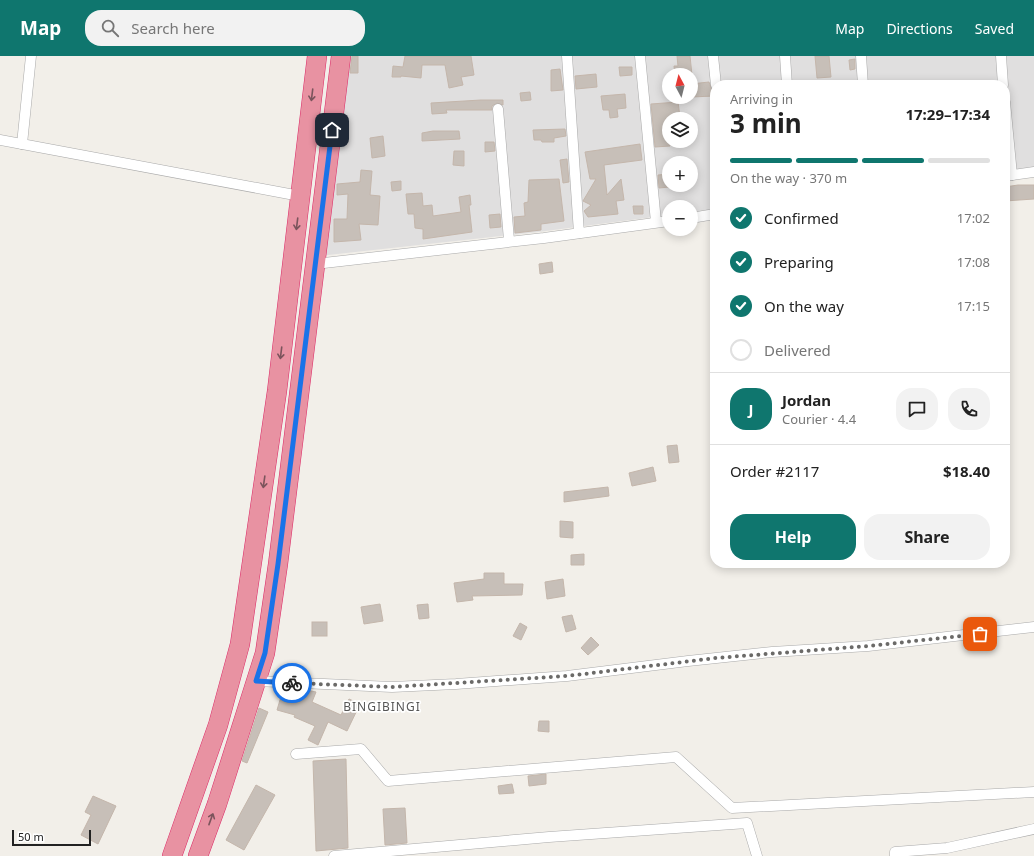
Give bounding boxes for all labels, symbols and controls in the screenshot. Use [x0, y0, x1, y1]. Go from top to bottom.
search box [85, 10, 365, 46]
text: Map [20, 15, 61, 41]
icon: search [99, 17, 121, 39]
text: Search here [131, 18, 215, 38]
text: Map [835, 19, 864, 38]
text: Directions [886, 19, 953, 38]
text: Saved [975, 19, 1014, 38]
north arrow [662, 68, 698, 104]
map controls [662, 68, 698, 236]
one-way arrow [309, 88, 316, 101]
text: Arriving in [730, 90, 793, 108]
text: 17:29–17:34 [905, 104, 990, 124]
text: 3 min [730, 105, 802, 141]
button: layers [662, 112, 698, 148]
pin [315, 113, 349, 147]
icon: home [321, 119, 343, 141]
button: + [662, 156, 698, 192]
text: On the way · 370 m [730, 169, 847, 187]
button: − [662, 200, 698, 236]
icon: check [730, 207, 752, 229]
text: Confirmed [764, 208, 839, 228]
text: 17:02 [957, 209, 990, 227]
one-way arrow [293, 217, 301, 230]
icon: check [730, 251, 752, 273]
text: Preparing [764, 252, 834, 272]
text: 17:08 [957, 253, 990, 271]
icon: check [730, 295, 752, 317]
text: On the way [764, 296, 844, 316]
text: 17:15 [957, 297, 990, 315]
text: Delivered [764, 340, 831, 360]
one-way arrow [278, 346, 285, 359]
button: chat [896, 388, 938, 430]
button: phone [948, 388, 990, 430]
text: Jordan [782, 390, 831, 410]
text: J [749, 399, 753, 419]
text: Courier · 4.4 [782, 410, 856, 428]
text: Order #2117 [730, 461, 819, 481]
text: $18.40 [943, 461, 990, 481]
one-way arrow [260, 475, 268, 488]
button: Help [730, 514, 856, 560]
button: Share [864, 514, 990, 560]
pin [963, 617, 997, 651]
icon: bag [969, 623, 991, 645]
courier [272, 663, 312, 703]
icon: bike [281, 672, 303, 694]
district label: BINGIBINGI [343, 698, 421, 715]
one-way arrow [208, 813, 215, 826]
scale bar [12, 828, 91, 847]
text: 50 m [18, 829, 44, 844]

